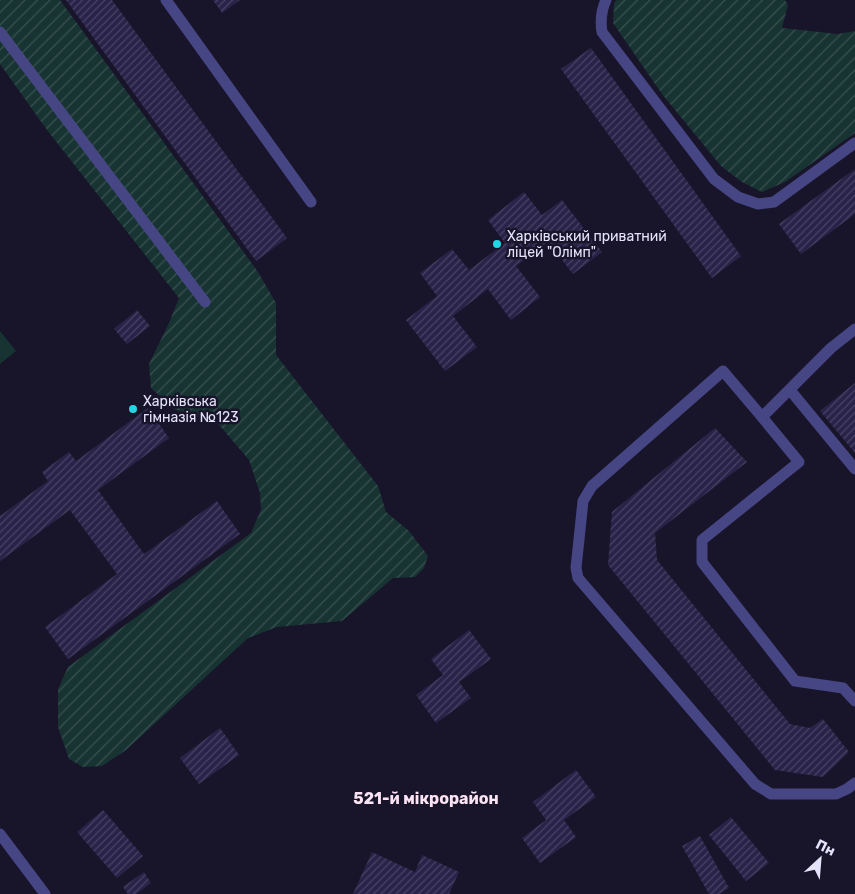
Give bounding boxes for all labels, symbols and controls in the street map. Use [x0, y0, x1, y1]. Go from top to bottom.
place label: Харківський приватний ліцей "Олімп" [507, 228, 667, 261]
marker: Харківський приватний ліцей "Олімп" [491, 238, 503, 250]
place label: Харківська гімназія №123 [143, 393, 239, 426]
marker: Харківська гімназія №123 [127, 403, 139, 415]
district label: 521-й мікрорайон [353, 789, 499, 808]
north arrow [795, 834, 845, 884]
text: Пн [813, 836, 838, 860]

